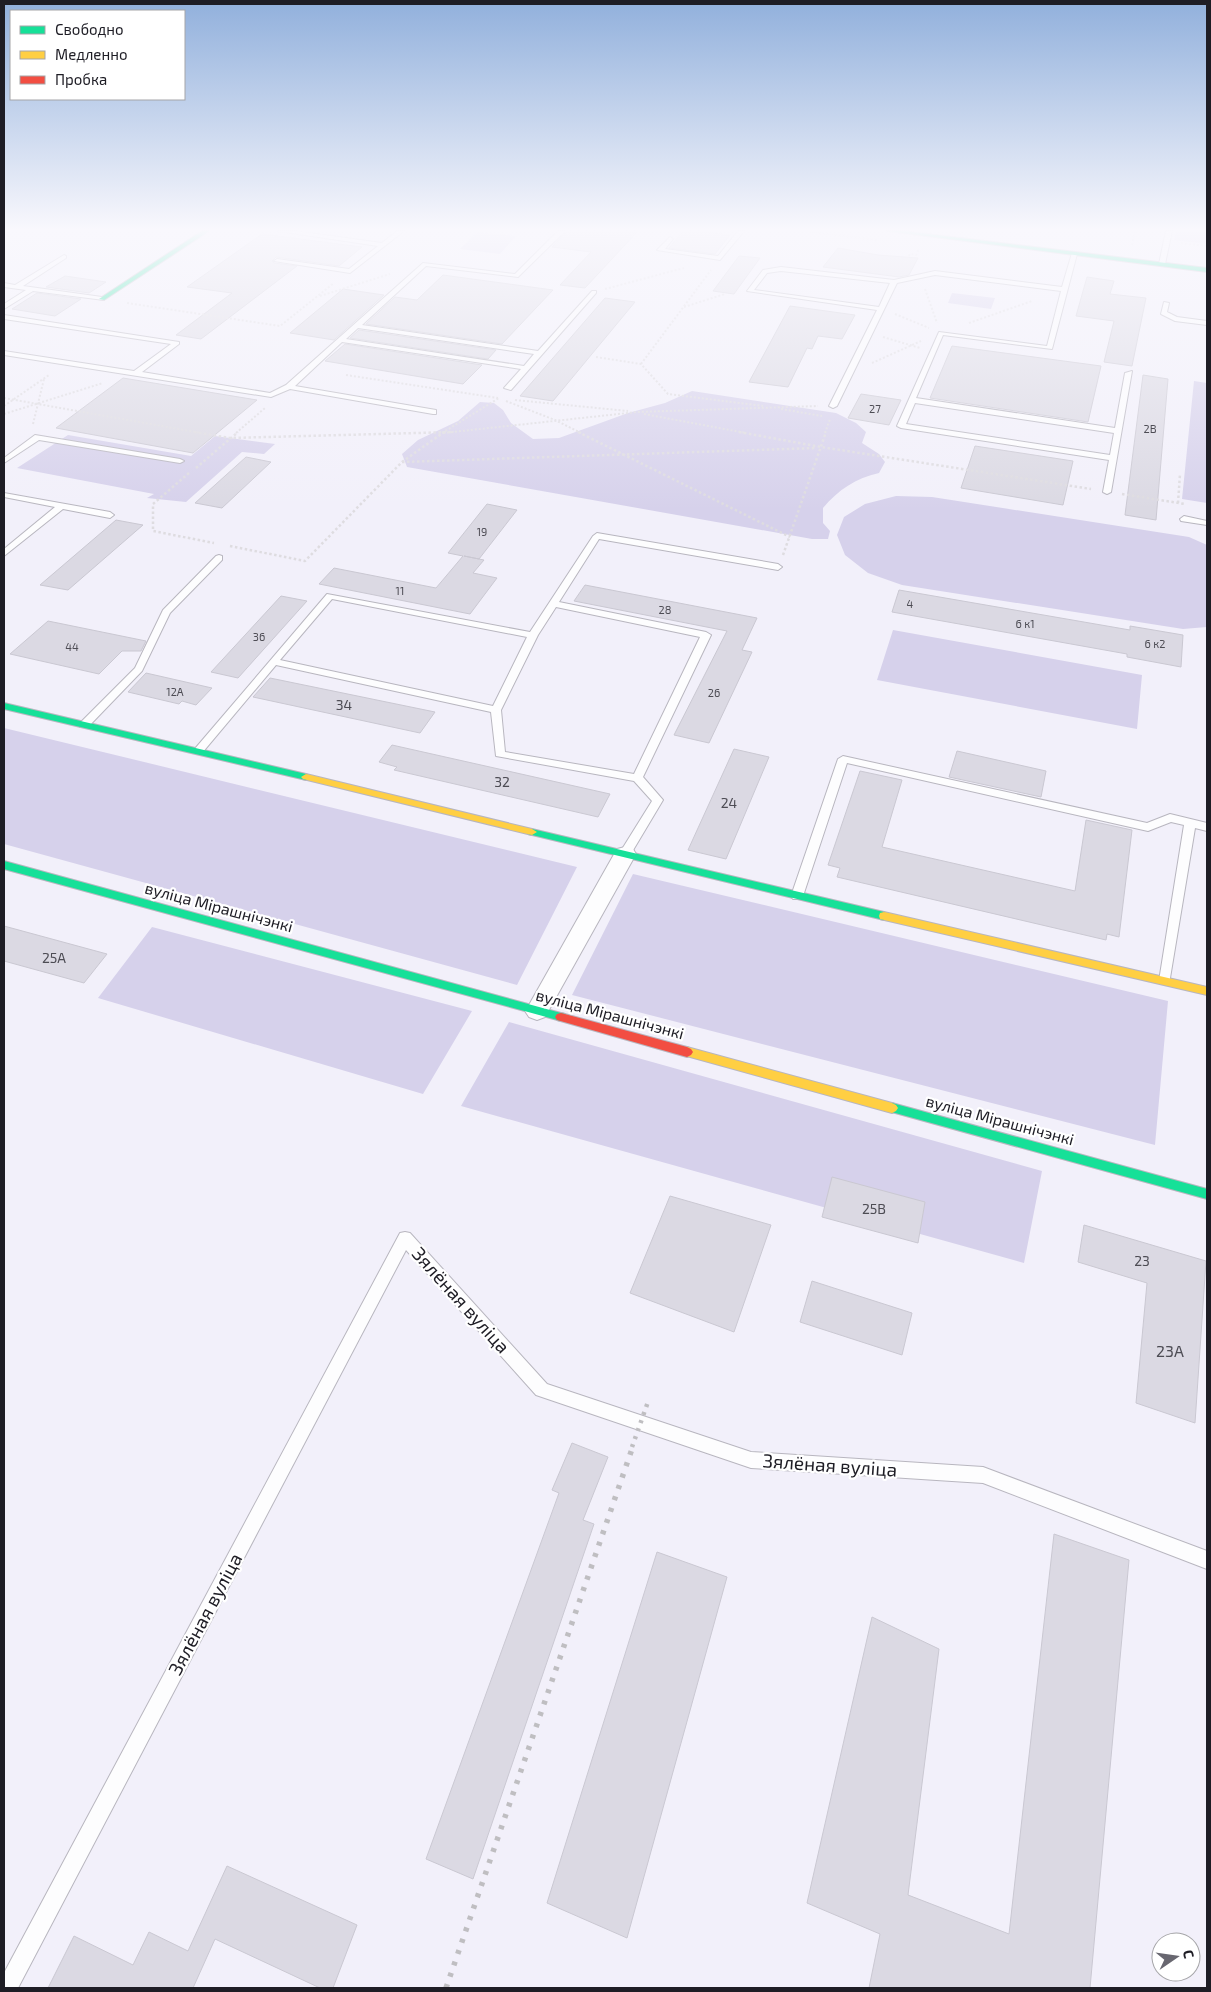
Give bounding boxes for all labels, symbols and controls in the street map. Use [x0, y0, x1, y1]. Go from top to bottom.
legend [10, 10, 185, 100]
text: Свободно [55, 20, 124, 38]
text: Медленно [55, 45, 128, 63]
text: Пробка [55, 70, 107, 88]
house number: 27 [869, 402, 881, 415]
house number: 2В [1143, 422, 1157, 435]
house number: 19 [477, 525, 487, 538]
house number: 11 [396, 584, 404, 597]
house number: 4 [907, 597, 914, 610]
house number: 28 [659, 603, 671, 616]
house number: 6 к1 [1015, 617, 1035, 630]
house number: 36 [253, 630, 265, 643]
house number: 6 к2 [1145, 637, 1165, 650]
house number: 44 [65, 640, 79, 653]
house number: 12А [166, 685, 184, 698]
house number: 26 [708, 686, 720, 699]
house number: 34 [336, 696, 352, 713]
house number: 32 [494, 773, 510, 790]
house number: 24 [721, 794, 737, 811]
street label: вуліца Мірашнічэнкі [143, 878, 295, 936]
house number: 25А [42, 949, 66, 966]
street label: вуліца Мірашнічэнкі [534, 985, 686, 1043]
street label: вуліца Мірашнічэнкі [924, 1091, 1076, 1149]
house number: 25В [862, 1200, 886, 1217]
street label: Зялёная вуліца [407, 1242, 515, 1358]
house number: 23 [1134, 1252, 1150, 1269]
house number: 23А [1156, 1341, 1184, 1360]
street label: Зялёная вуліца [762, 1448, 898, 1482]
street label: Зялёная вуліца [163, 1549, 247, 1679]
north arrow [1151, 1932, 1201, 1982]
text: С [1180, 1948, 1198, 1960]

